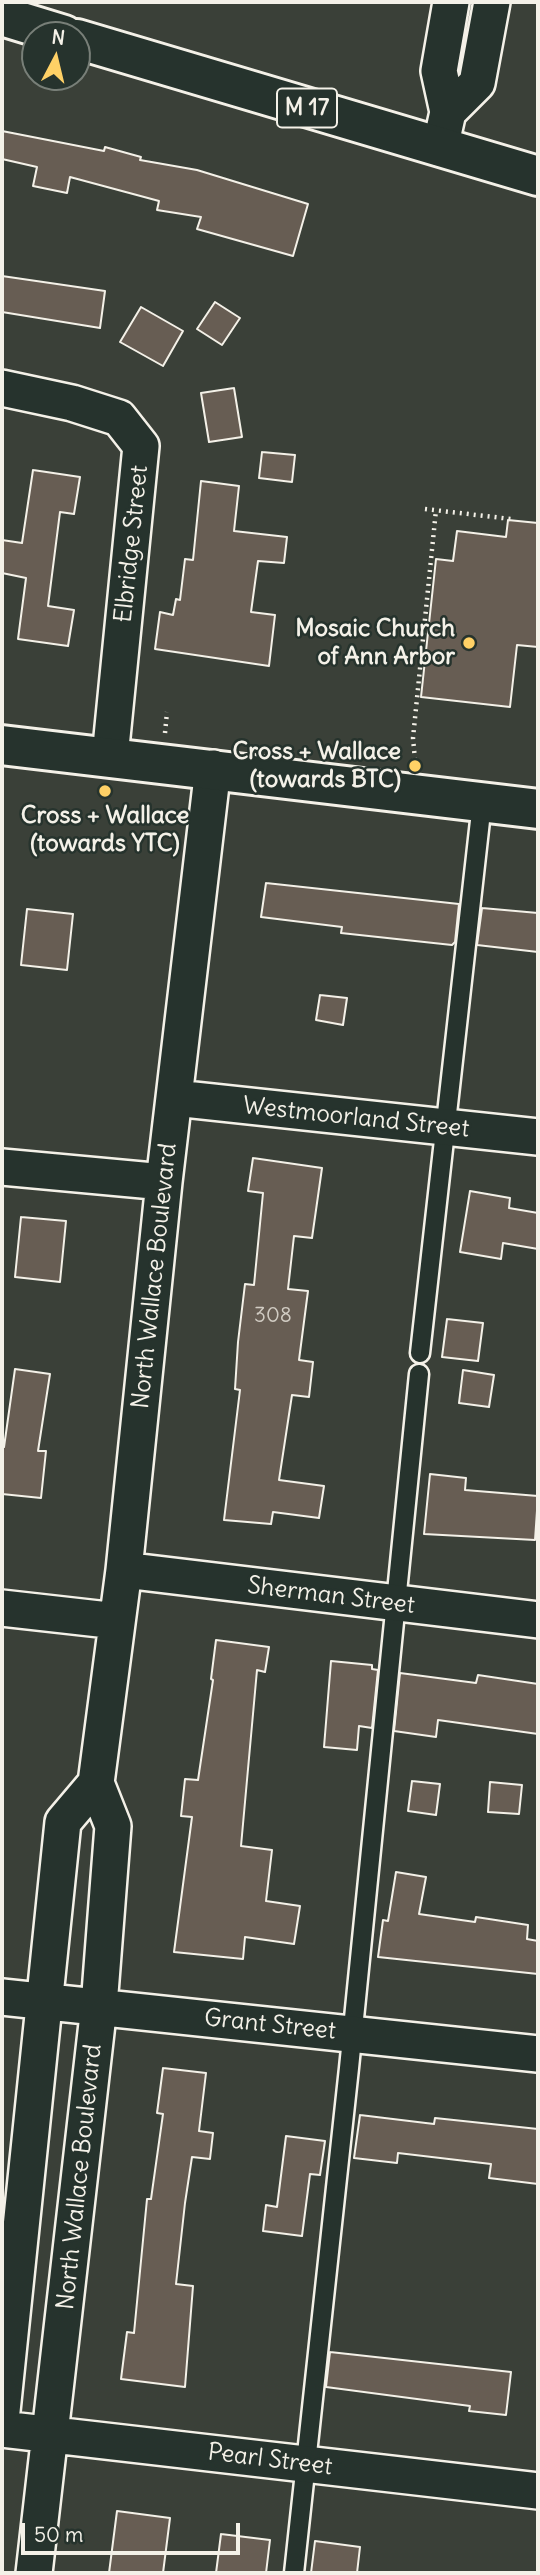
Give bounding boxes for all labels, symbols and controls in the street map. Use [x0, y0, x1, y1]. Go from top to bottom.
north arrow [21, 21, 91, 91]
text: N [50, 24, 66, 50]
road number: M 17 [277, 88, 337, 128]
street label: Elbridge Street [109, 464, 155, 624]
place label: Mosaic Church of Ann Arbor [295, 615, 455, 671]
marker: Mosaic Church of Ann Arbor [461, 635, 477, 651]
place label: Cross + Wallace (towards BTC) [233, 738, 401, 794]
marker: Cross + Wallace (towards BTC) [407, 758, 423, 774]
marker: Cross + Wallace (towards YTC) [97, 783, 113, 799]
place label: Cross + Wallace (towards YTC) [21, 802, 189, 858]
street label: Westmoorland Street [241, 1092, 471, 1144]
street label: North Wallace Boulevard [127, 1142, 183, 1410]
house number: 308 [254, 1303, 292, 1329]
street label: Sherman Street [246, 1571, 416, 1621]
street label: Grant Street [203, 2004, 337, 2046]
street label: North Wallace Boulevard [52, 2043, 108, 2311]
street label: Pearl Street [206, 2438, 334, 2482]
scale bar [24, 2508, 243, 2552]
text: 50 m [34, 2521, 83, 2548]

